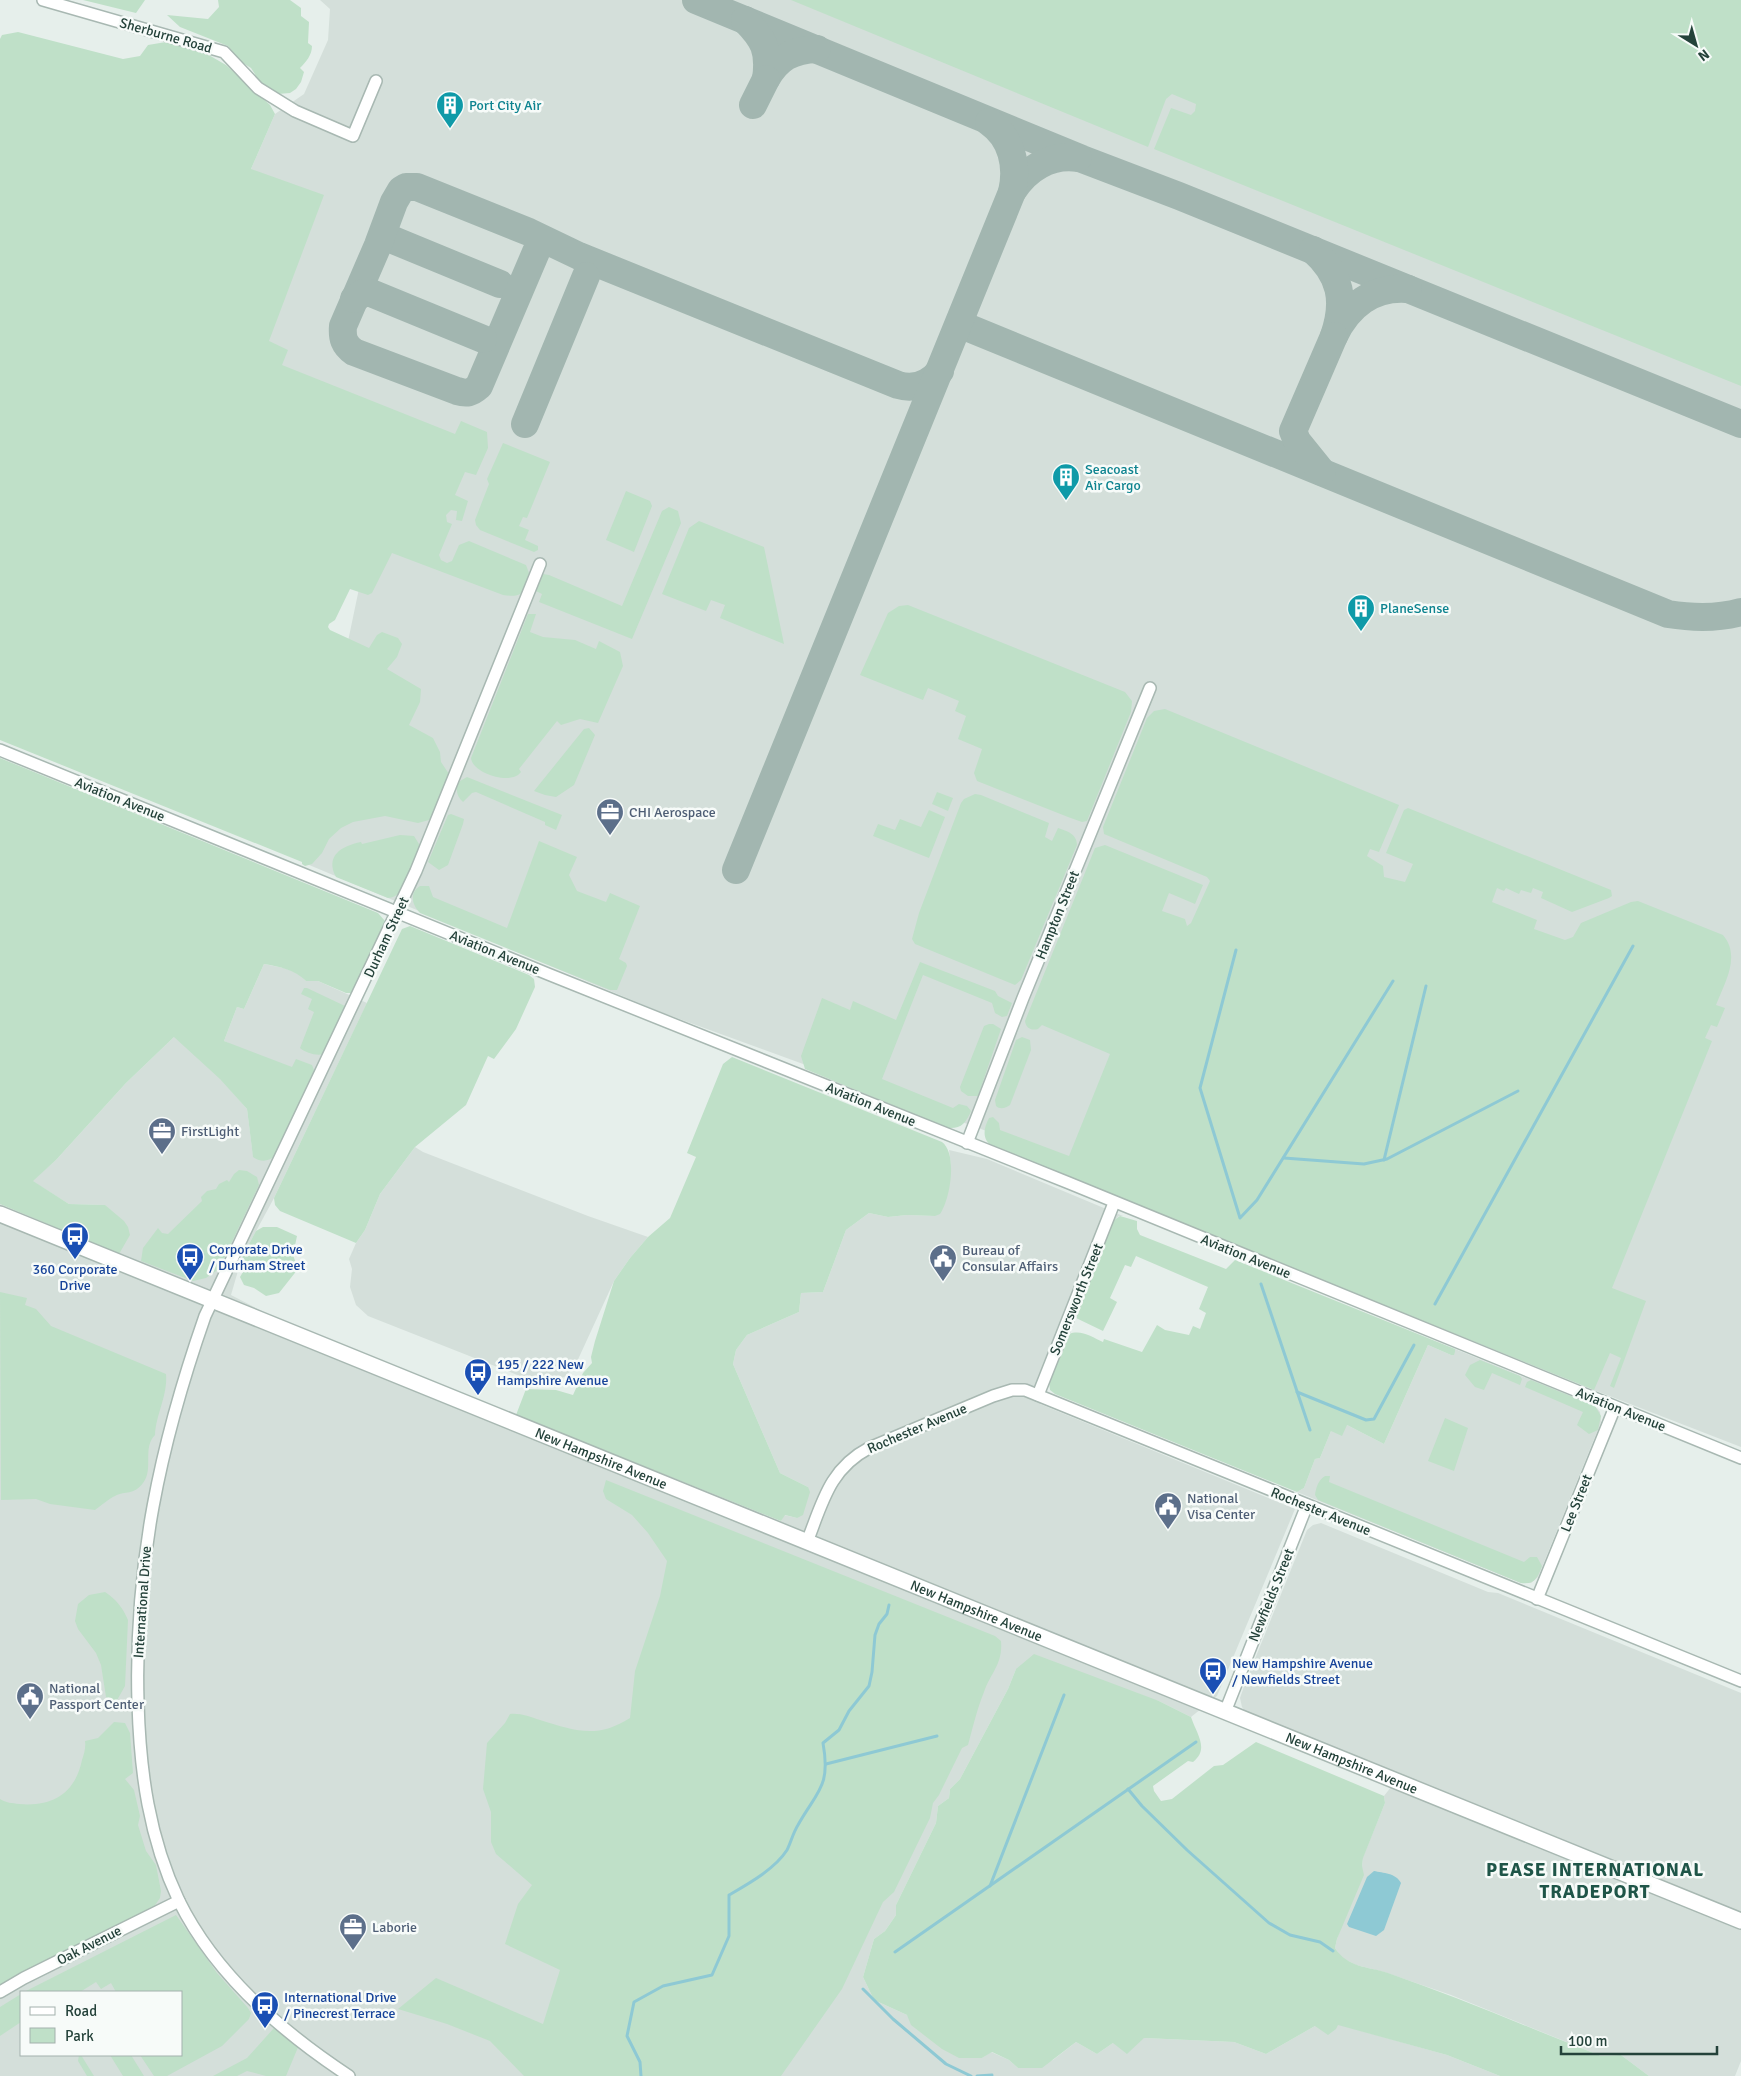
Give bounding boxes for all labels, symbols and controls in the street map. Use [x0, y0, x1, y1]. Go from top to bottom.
street label: Sherburne Road [118, 14, 214, 57]
north arrow [1671, 20, 1721, 70]
text: N [1695, 45, 1713, 65]
building icon: Port City Air [435, 90, 465, 129]
place label: Port City Air [469, 97, 542, 114]
place label: Seacoast Air Cargo [1085, 461, 1141, 494]
building icon: Seacoast Air Cargo [1051, 462, 1081, 501]
building icon: PlaneSense [1346, 593, 1376, 632]
place label: PlaneSense [1380, 600, 1449, 617]
street label: Aviation Avenue [72, 774, 167, 825]
office icon: CHI Aerospace [595, 797, 625, 836]
place label: CHI Aerospace [629, 804, 716, 821]
street label: Hampton Street [1032, 868, 1083, 962]
street label: Durham Street [360, 894, 413, 980]
street label: Aviation Avenue [447, 927, 542, 978]
street label: Aviation Avenue [823, 1079, 918, 1130]
office icon: FirstLight [147, 1116, 177, 1155]
place label: FirstLight [181, 1123, 239, 1140]
bus stop icon: 360 Corporate Drive [60, 1221, 90, 1260]
street label: Aviation Avenue [1198, 1231, 1293, 1282]
place label: Corporate Drive / Durham Street [209, 1241, 305, 1274]
street label: Somersworth Street [1046, 1241, 1107, 1358]
bus stop icon: Corporate Drive / Durham Street [175, 1242, 205, 1281]
place label: Bureau of Consular Affairs [962, 1242, 1058, 1275]
public building icon: Bureau of Consular Affairs [928, 1243, 958, 1282]
place label: 360 Corporate Drive [32, 1261, 118, 1294]
place label: 195 / 222 New Hampshire Avenue [497, 1356, 608, 1389]
bus stop icon: 195 / 222 New Hampshire Avenue [463, 1357, 493, 1396]
street label: Aviation Avenue [1573, 1384, 1668, 1435]
street label: Rochester Avenue [865, 1400, 970, 1457]
street label: New Hampshire Avenue [533, 1424, 670, 1493]
street label: Lee Street [1557, 1472, 1596, 1534]
street label: Rochester Avenue [1268, 1484, 1373, 1539]
place label: National Visa Center [1187, 1490, 1256, 1523]
public building icon: National Visa Center [1153, 1491, 1183, 1530]
street label: International Drive [130, 1545, 155, 1659]
street label: Newfields Street [1245, 1546, 1298, 1644]
street label: New Hampshire Avenue [908, 1577, 1045, 1645]
place label: New Hampshire Avenue / Newfields Street [1232, 1655, 1373, 1688]
bus stop icon: New Hampshire Avenue / Newfields Street [1198, 1656, 1228, 1695]
place label: National Passport Center [49, 1680, 145, 1713]
public building icon: National Passport Center [15, 1681, 45, 1720]
street label: New Hampshire Avenue [1283, 1729, 1420, 1798]
district label: PEASE INTERNATIONAL TRADEPORT [1486, 1858, 1704, 1904]
office icon: Laborie [338, 1912, 368, 1951]
place label: Laborie [372, 1919, 417, 1936]
street label: Oak Avenue [54, 1922, 124, 1969]
place label: International Drive / Pinecrest Terrace [284, 1989, 397, 2022]
bus stop icon: International Drive / Pinecrest Terrace [250, 1990, 280, 2029]
legend [20, 1991, 182, 2056]
text: Road [65, 2002, 97, 2020]
scale bar [1561, 2024, 1717, 2056]
text: Park [65, 2027, 94, 2045]
text: 100 m [1568, 2032, 1608, 2050]

